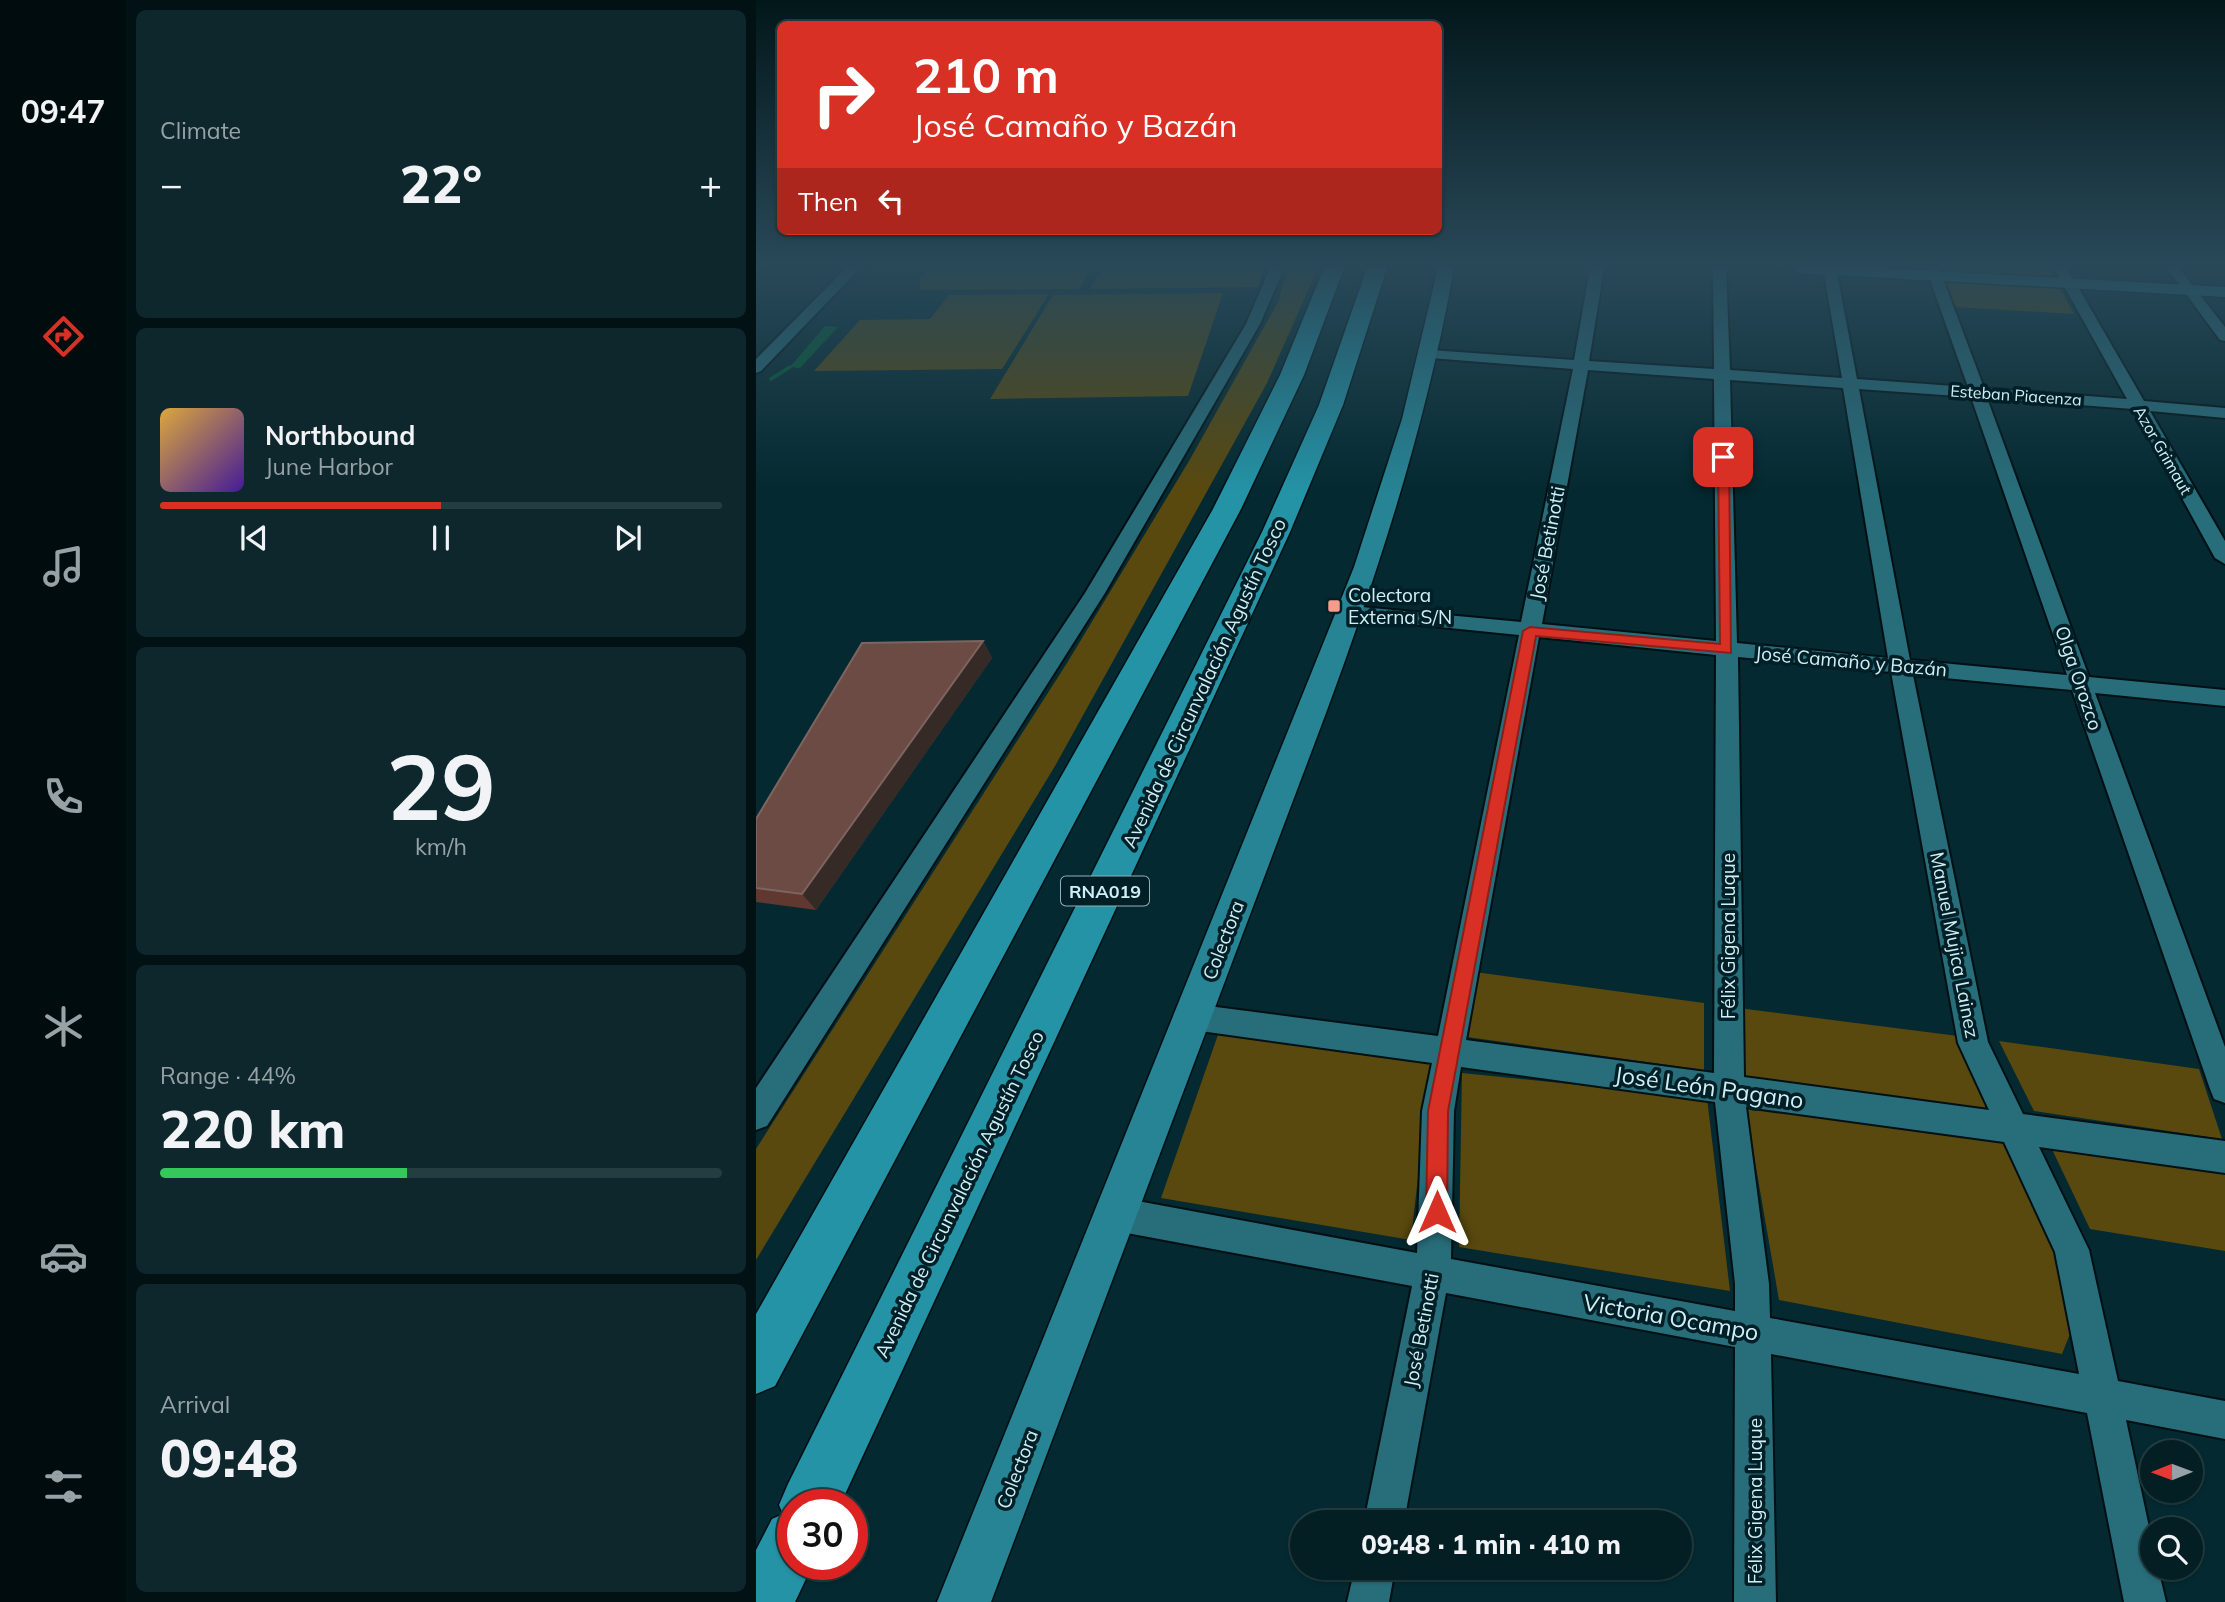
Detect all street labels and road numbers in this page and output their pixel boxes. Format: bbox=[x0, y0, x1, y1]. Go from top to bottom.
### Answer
street label: Esteban Piacenza bbox=[1950, 380, 2082, 410]
street label: Azor Grimaut bbox=[2130, 402, 2197, 498]
street label: José Betinotti bbox=[1524, 484, 1570, 602]
street label: Avenida de Circunvalación Agustín Tosco bbox=[1117, 514, 1291, 852]
street label: Olga Orozco bbox=[2050, 623, 2108, 733]
street label: José Camaño y Bazán bbox=[1754, 641, 1948, 681]
street label: Manuel Mujica Lainez bbox=[1925, 850, 1985, 1040]
street label: Félix Gigena Luque bbox=[1716, 853, 1740, 1019]
road number: RNA019 bbox=[1061, 876, 1149, 906]
street label: Colectora bbox=[1197, 897, 1249, 983]
street label: Avenida de Circunvalación Agustín Tosco bbox=[869, 1027, 1049, 1361]
street label: José León Pagano bbox=[1613, 1059, 1805, 1115]
street label: José Betinotti bbox=[1398, 1271, 1444, 1389]
street label: Victoria Ocampo bbox=[1581, 1287, 1761, 1347]
street label: Félix Gigena Luque bbox=[1743, 1418, 1767, 1584]
street label: Colectora bbox=[991, 1426, 1043, 1512]

